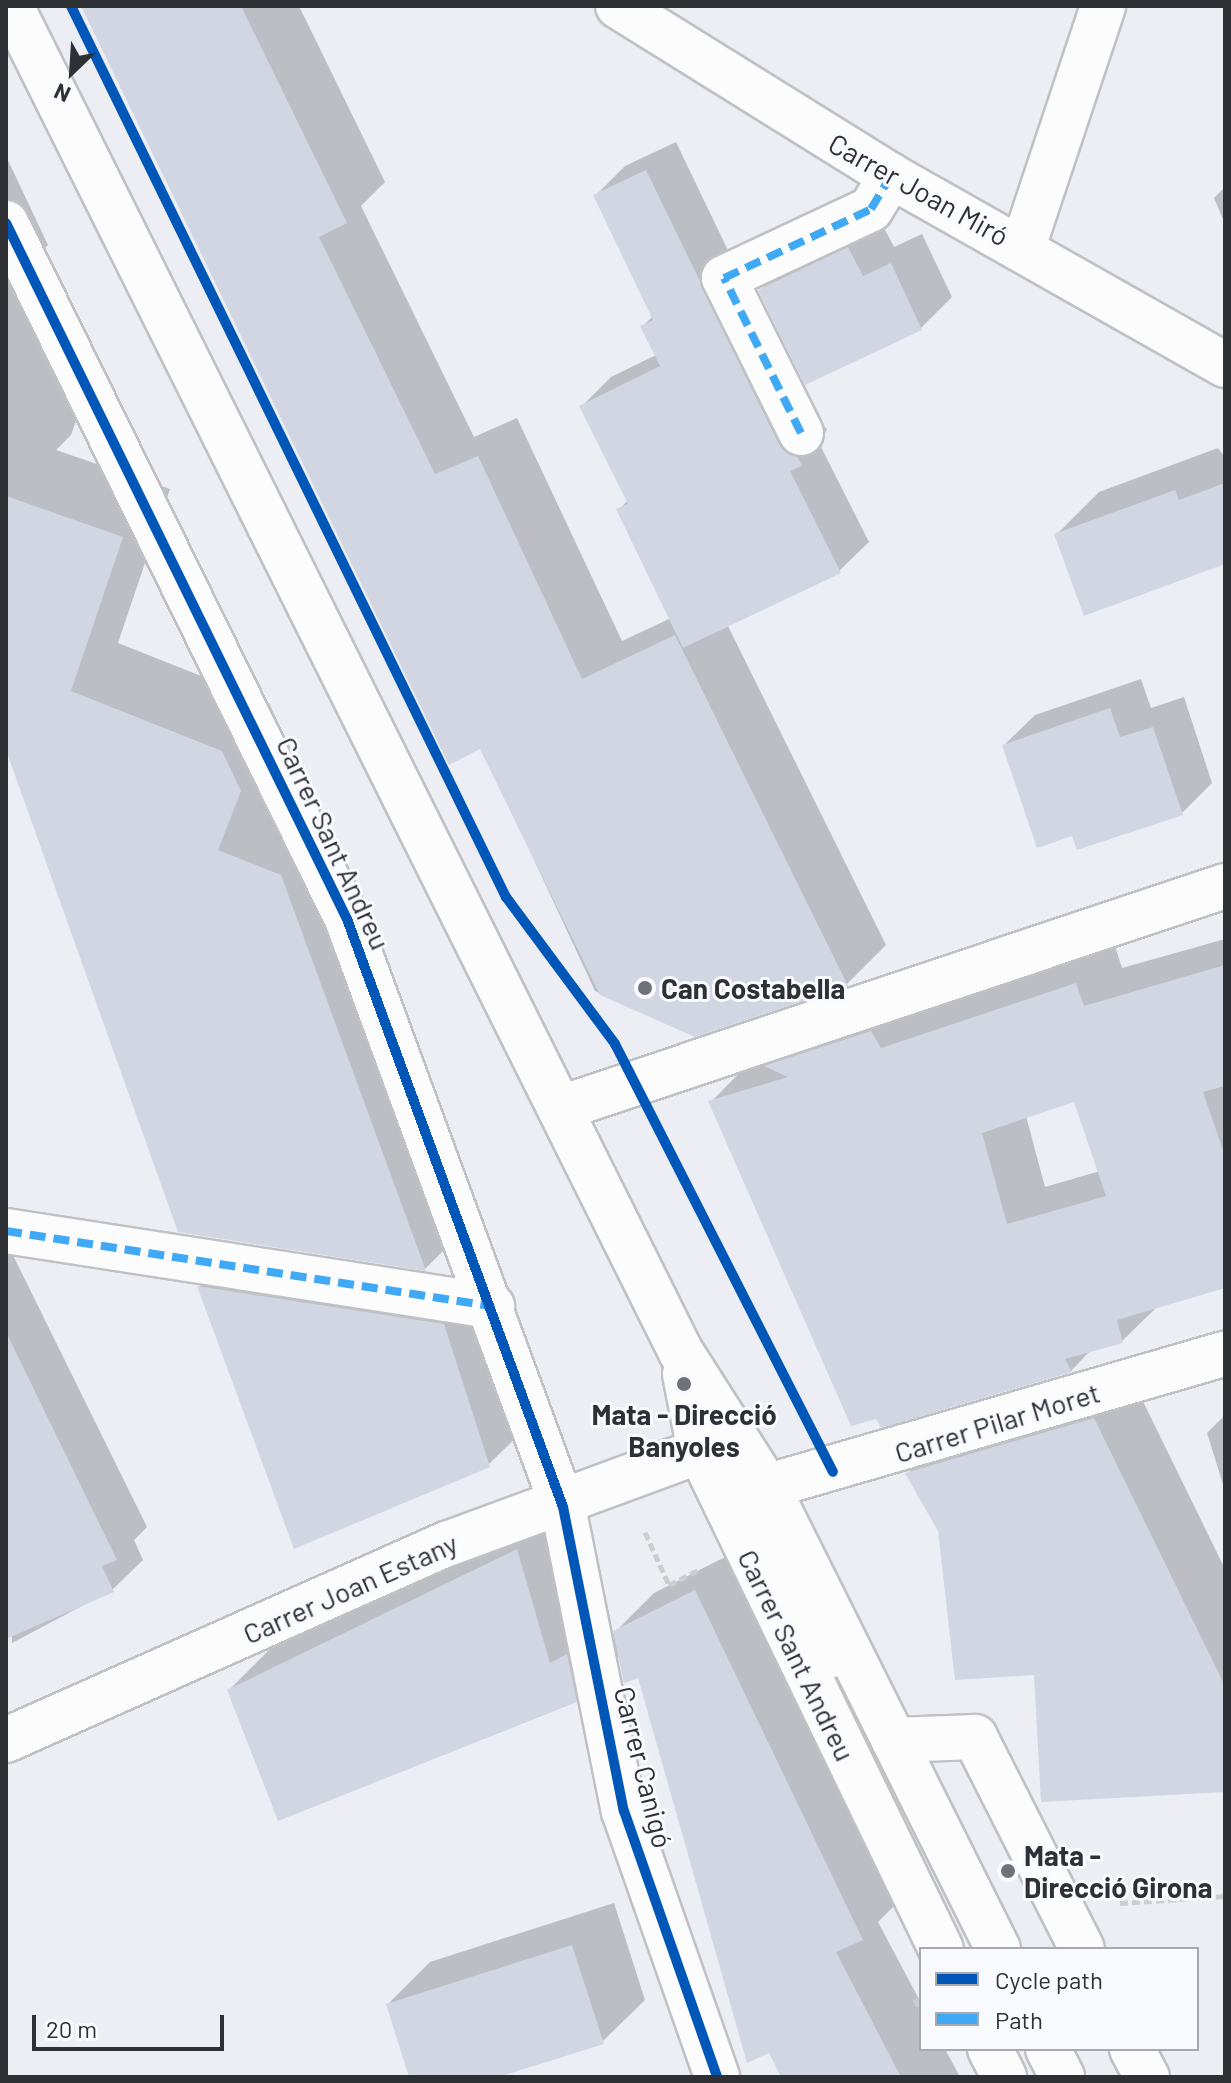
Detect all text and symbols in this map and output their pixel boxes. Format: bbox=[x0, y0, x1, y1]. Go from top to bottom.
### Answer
north arrow bbox=[32, 32, 112, 112]
text: N bbox=[50, 79, 74, 109]
street label: Carrer Joan Miró bbox=[823, 126, 1015, 252]
street label: Carrer Sant Andreu bbox=[270, 731, 398, 955]
place label: Can Costabella bbox=[661, 971, 845, 1005]
marker: Can Costabella bbox=[636, 979, 654, 997]
marker: Mata - Direcció Banyoles bbox=[675, 1375, 693, 1393]
street label: Carrer Pilar Moret bbox=[890, 1375, 1104, 1469]
place label: Mata - Direcció Banyoles bbox=[591, 1397, 777, 1463]
street label: Carrer Joan Estany bbox=[238, 1526, 462, 1650]
street label: Carrer Sant Andreu bbox=[731, 1544, 863, 1766]
street label: Carrer Canigó bbox=[608, 1683, 680, 1851]
place label: Mata - Direcció Girona bbox=[1024, 1838, 1212, 1904]
marker: Mata - Direcció Girona bbox=[999, 1862, 1017, 1880]
legend bbox=[919, 1947, 1199, 2051]
text: Cycle path bbox=[995, 1965, 1103, 1994]
scale bar bbox=[36, 1999, 228, 2049]
text: Path bbox=[995, 2005, 1043, 2034]
text: 20 m bbox=[46, 2014, 97, 2043]

